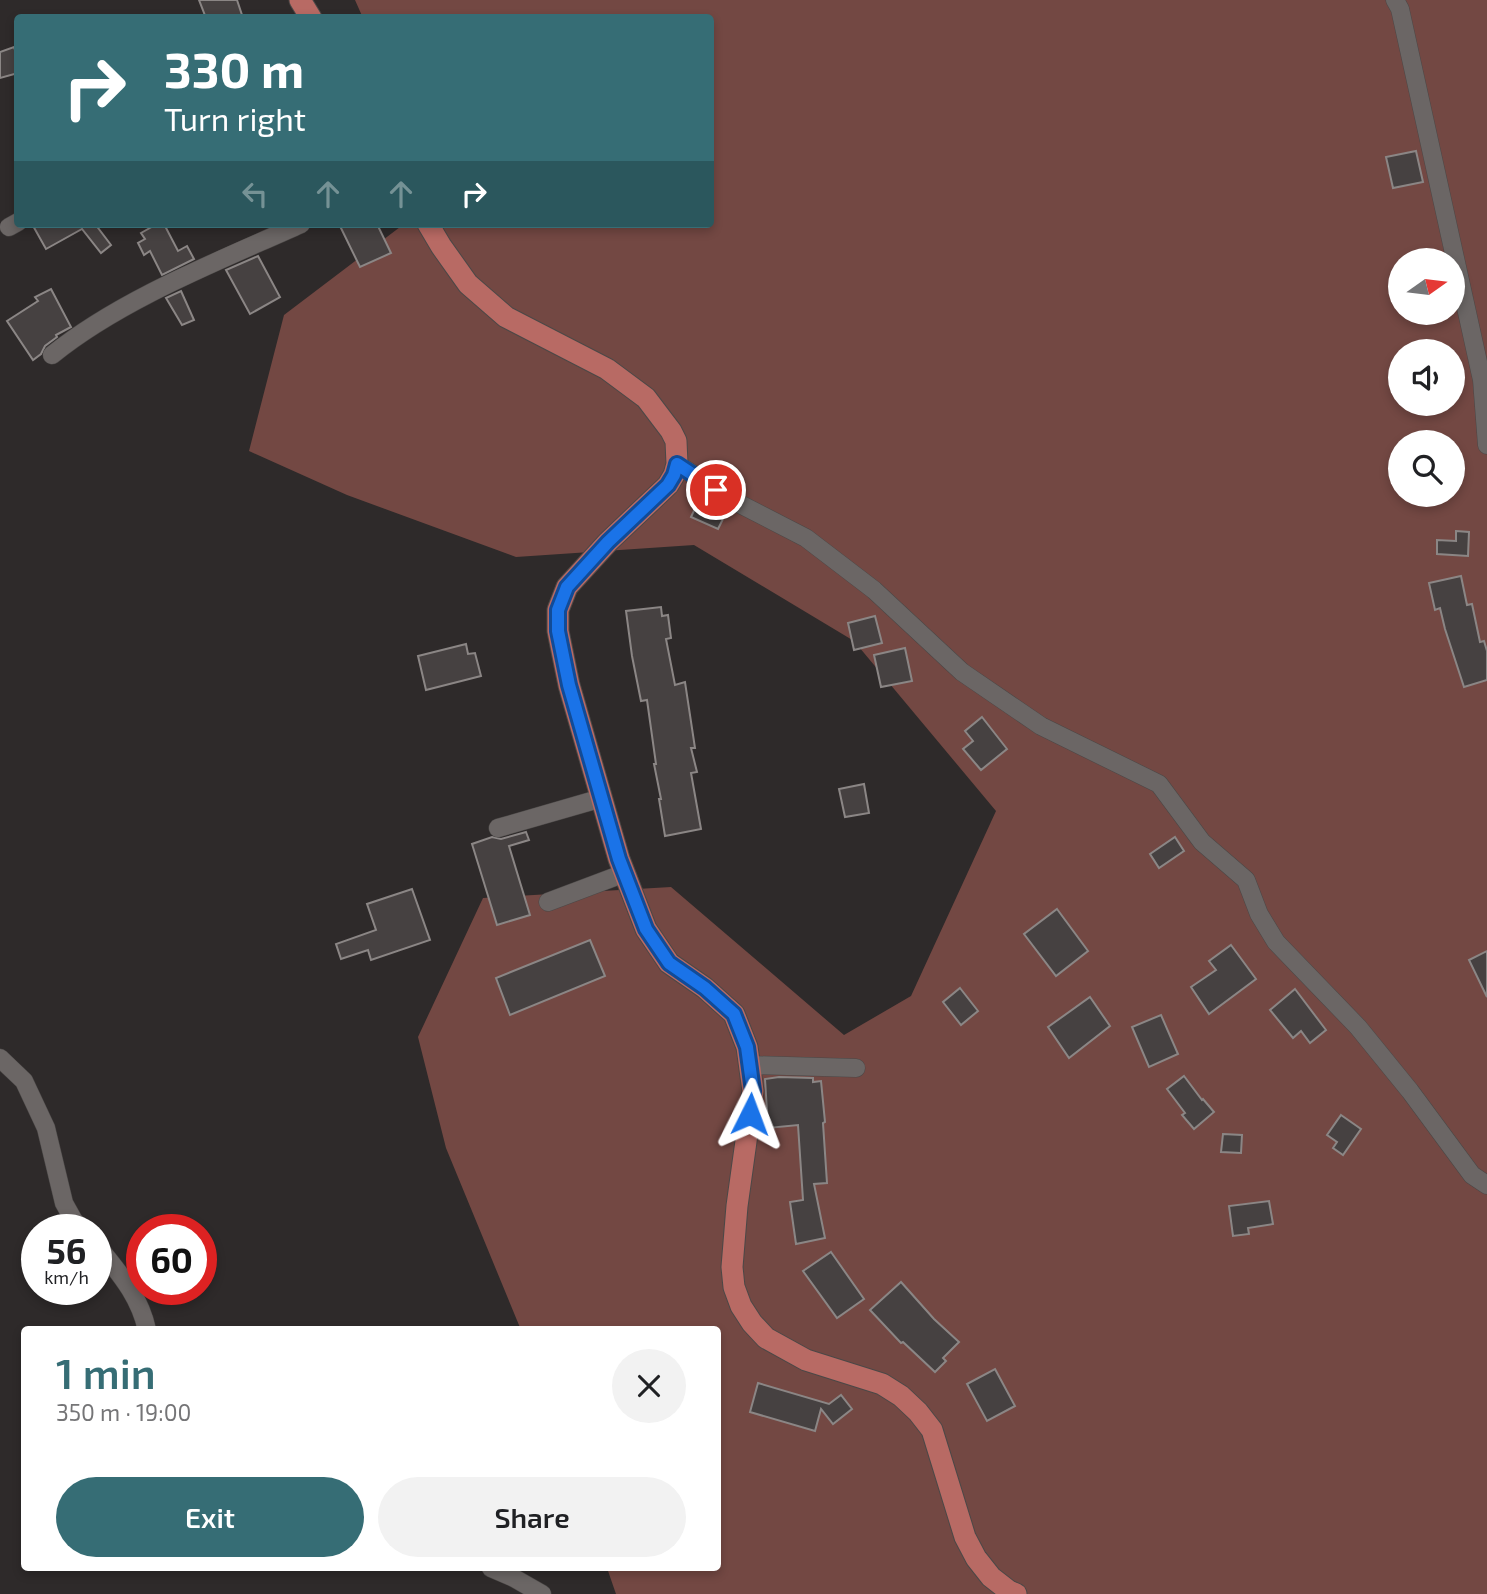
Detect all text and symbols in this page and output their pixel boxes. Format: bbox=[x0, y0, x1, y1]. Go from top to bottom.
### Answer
text: 330 m bbox=[164, 39, 304, 98]
icon: right bbox=[49, 42, 140, 133]
text: Turn right bbox=[164, 99, 306, 137]
icon: left bbox=[236, 175, 274, 213]
icon: ahead bbox=[309, 175, 347, 213]
icon: ahead bbox=[382, 175, 420, 213]
icon: right bbox=[455, 175, 493, 213]
north arrow bbox=[1388, 248, 1465, 326]
map controls bbox=[1388, 248, 1465, 507]
button: sound bbox=[1388, 339, 1465, 416]
button: search bbox=[1388, 430, 1465, 507]
pin bbox=[686, 460, 746, 520]
icon: arrive bbox=[697, 471, 735, 509]
position arrow bbox=[713, 1077, 787, 1151]
speed limit sign: 60 bbox=[126, 1214, 217, 1305]
text: 56 bbox=[47, 1229, 86, 1271]
text: km/h bbox=[44, 1266, 89, 1288]
text: 1 min bbox=[56, 1347, 156, 1397]
button: close bbox=[612, 1349, 686, 1423]
text: 350 m · 19:00 bbox=[56, 1398, 191, 1426]
button: Exit bbox=[56, 1477, 364, 1557]
button: Share bbox=[378, 1477, 686, 1557]

